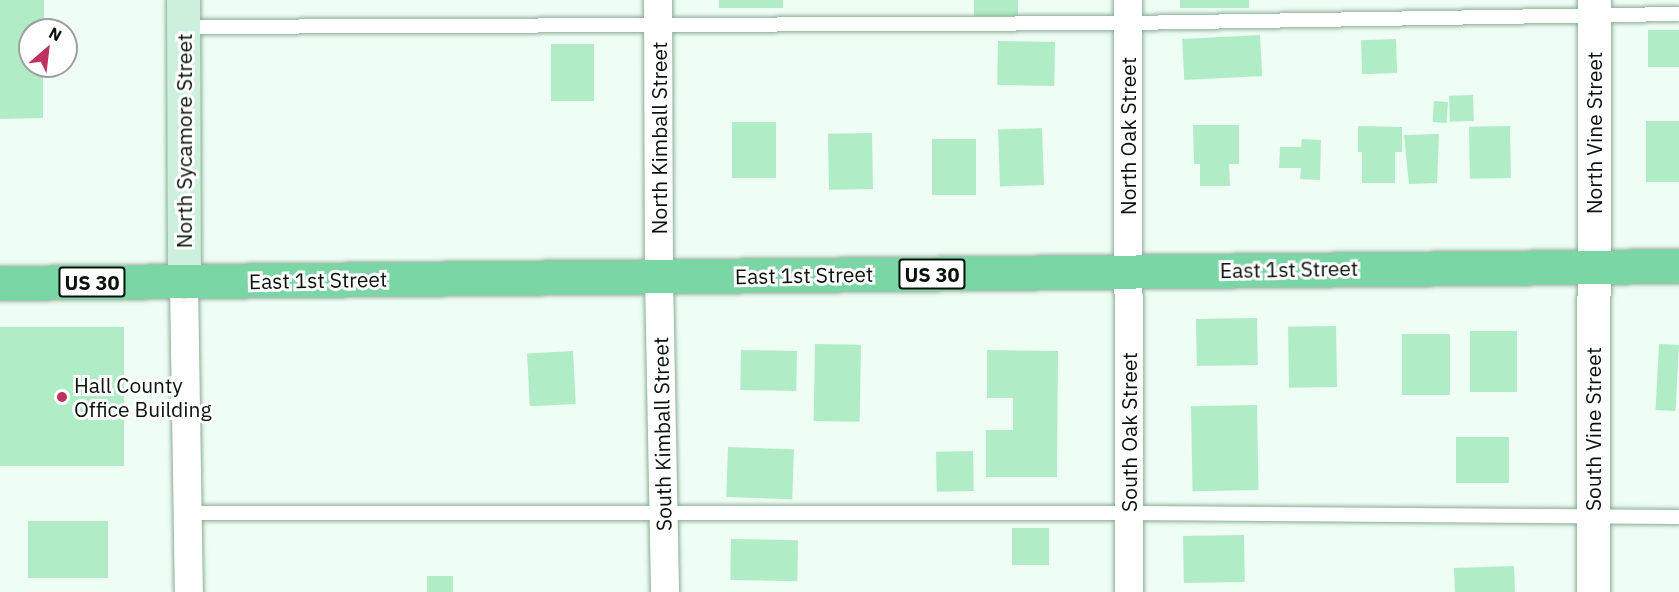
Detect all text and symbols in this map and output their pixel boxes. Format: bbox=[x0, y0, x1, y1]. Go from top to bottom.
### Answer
north arrow bbox=[18, 18, 78, 78]
text: N bbox=[46, 22, 65, 45]
street label: North Sycamore Street bbox=[171, 34, 197, 248]
street label: North Kimball Street bbox=[646, 42, 672, 234]
street label: North Vine Street bbox=[1581, 52, 1607, 214]
street label: North Oak Street bbox=[1115, 57, 1141, 215]
street label: East 1st Street bbox=[1220, 255, 1358, 283]
road number: US 30 bbox=[898, 257, 966, 291]
street label: East 1st Street bbox=[735, 261, 873, 289]
road number: US 30 bbox=[58, 265, 127, 299]
street label: East 1st Street bbox=[249, 266, 387, 294]
street label: South Kimball Street bbox=[648, 337, 676, 531]
street label: South Vine Street bbox=[1580, 347, 1606, 511]
street label: South Oak Street bbox=[1116, 352, 1142, 512]
place label: Hall County Office Building bbox=[74, 372, 212, 422]
marker: Hall County Office Building bbox=[55, 390, 69, 404]

